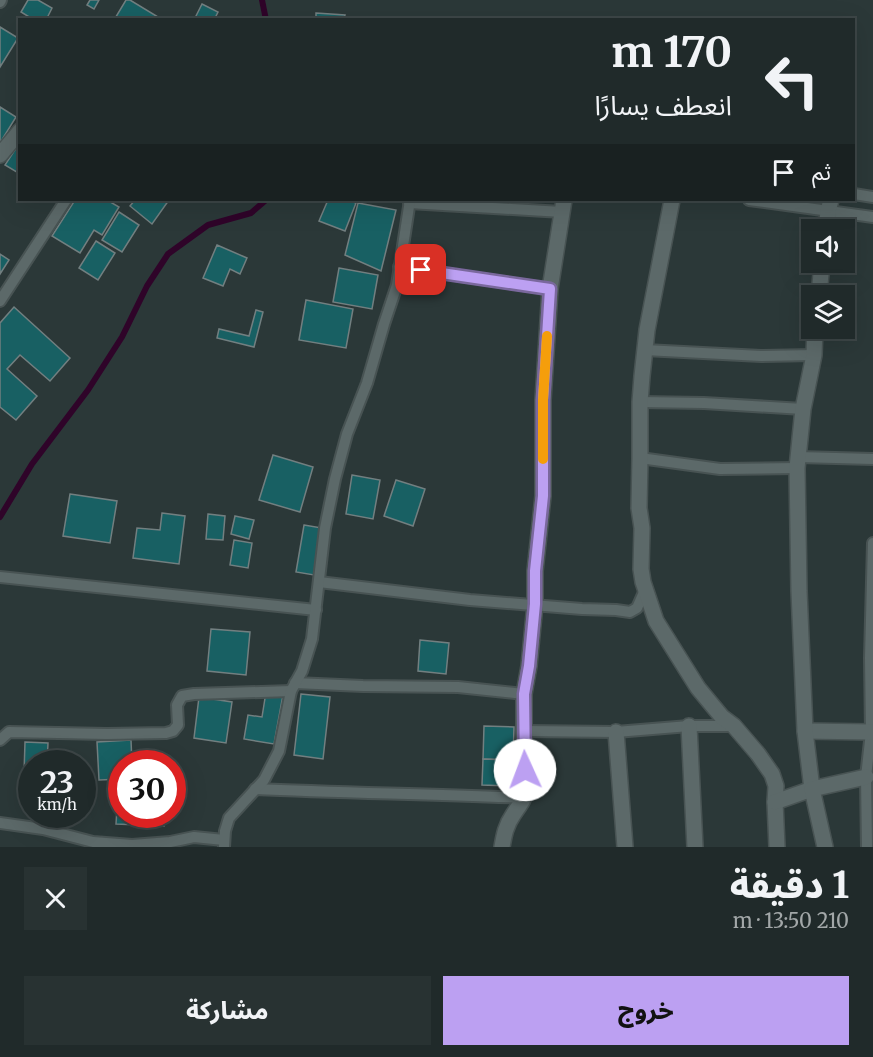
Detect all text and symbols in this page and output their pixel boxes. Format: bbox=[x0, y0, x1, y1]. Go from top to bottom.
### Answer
text: 170 m bbox=[611, 26, 732, 78]
icon: left bbox=[753, 42, 831, 120]
text: انعطف يسارًا bbox=[594, 88, 732, 122]
icon: arrive bbox=[767, 156, 800, 189]
text: ثم bbox=[812, 158, 831, 186]
map controls bbox=[801, 219, 855, 339]
button: sound bbox=[801, 219, 855, 273]
pin bbox=[395, 244, 446, 295]
icon: arrive bbox=[404, 253, 437, 286]
button: layers bbox=[801, 285, 855, 339]
position arrow bbox=[493, 738, 557, 802]
speed limit sign: 30 bbox=[108, 750, 186, 828]
text: 23 bbox=[40, 763, 74, 801]
text: km/h bbox=[37, 795, 77, 814]
text: 1 دقيقة bbox=[730, 863, 849, 908]
button: close bbox=[24, 867, 87, 930]
text: 210 m · 13:50 bbox=[733, 908, 849, 933]
button: مشاركة bbox=[24, 976, 431, 1045]
button: خروج bbox=[443, 976, 849, 1045]

